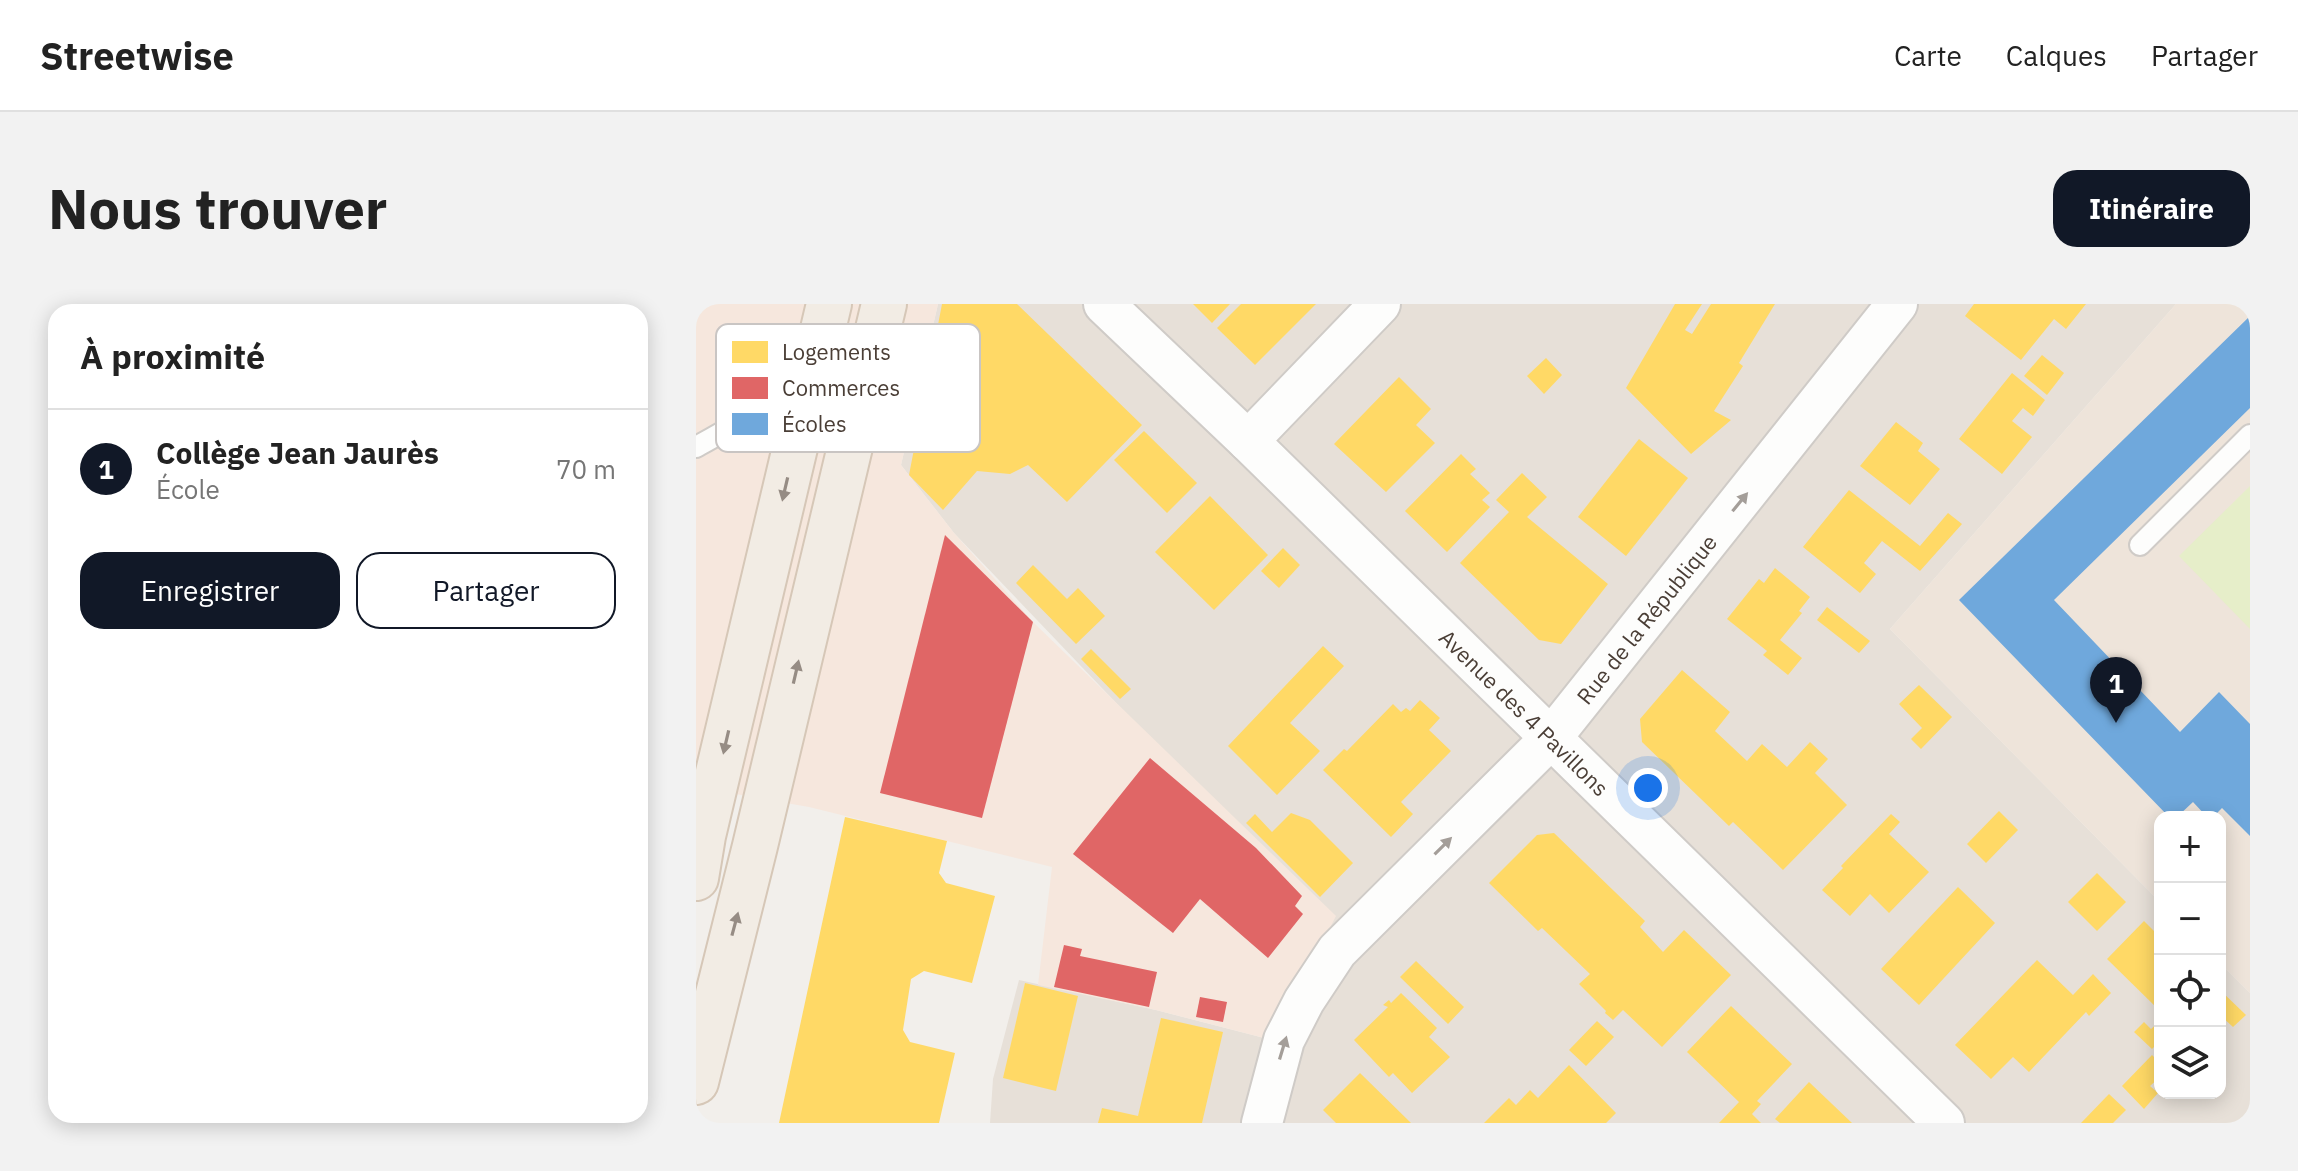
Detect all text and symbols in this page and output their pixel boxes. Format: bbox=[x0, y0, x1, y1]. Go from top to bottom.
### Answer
text: Streetwise bbox=[40, 31, 234, 80]
text: Carte bbox=[1894, 37, 1962, 74]
text: Calques bbox=[2006, 37, 2107, 74]
text: Partager bbox=[2151, 37, 2258, 74]
button: Itinéraire bbox=[2053, 170, 2250, 247]
text: Nous trouver bbox=[48, 172, 387, 244]
legend bbox=[716, 324, 980, 452]
text: À proximité bbox=[80, 334, 265, 378]
text: Logements bbox=[782, 337, 891, 366]
text: Commerces bbox=[782, 373, 900, 402]
text: Écoles bbox=[782, 409, 847, 438]
text: Collège Jean Jaurès bbox=[156, 433, 439, 472]
text: 1 bbox=[98, 452, 114, 486]
text: 70 m bbox=[556, 452, 616, 486]
text: École bbox=[156, 472, 220, 506]
one-way arrow bbox=[779, 477, 791, 502]
one-way arrow bbox=[1731, 492, 1748, 512]
street label: Rue de la République bbox=[1569, 528, 1723, 710]
button: Enregistrer bbox=[80, 552, 340, 629]
button: Partager bbox=[356, 552, 616, 629]
street label: Avenue des 4 Pavillons bbox=[1434, 622, 1616, 802]
pin: 1 bbox=[2090, 657, 2142, 723]
one-way arrow bbox=[791, 659, 803, 684]
one-way arrow bbox=[719, 730, 731, 755]
your location bbox=[1628, 768, 1668, 808]
map controls bbox=[2154, 811, 2226, 1099]
button: + bbox=[2154, 811, 2226, 883]
one-way arrow bbox=[1433, 837, 1452, 856]
button: − bbox=[2154, 883, 2226, 955]
one-way arrow bbox=[729, 912, 741, 937]
button: locate bbox=[2154, 955, 2226, 1027]
button: layers bbox=[2154, 1027, 2226, 1099]
one-way arrow bbox=[1277, 1036, 1290, 1060]

